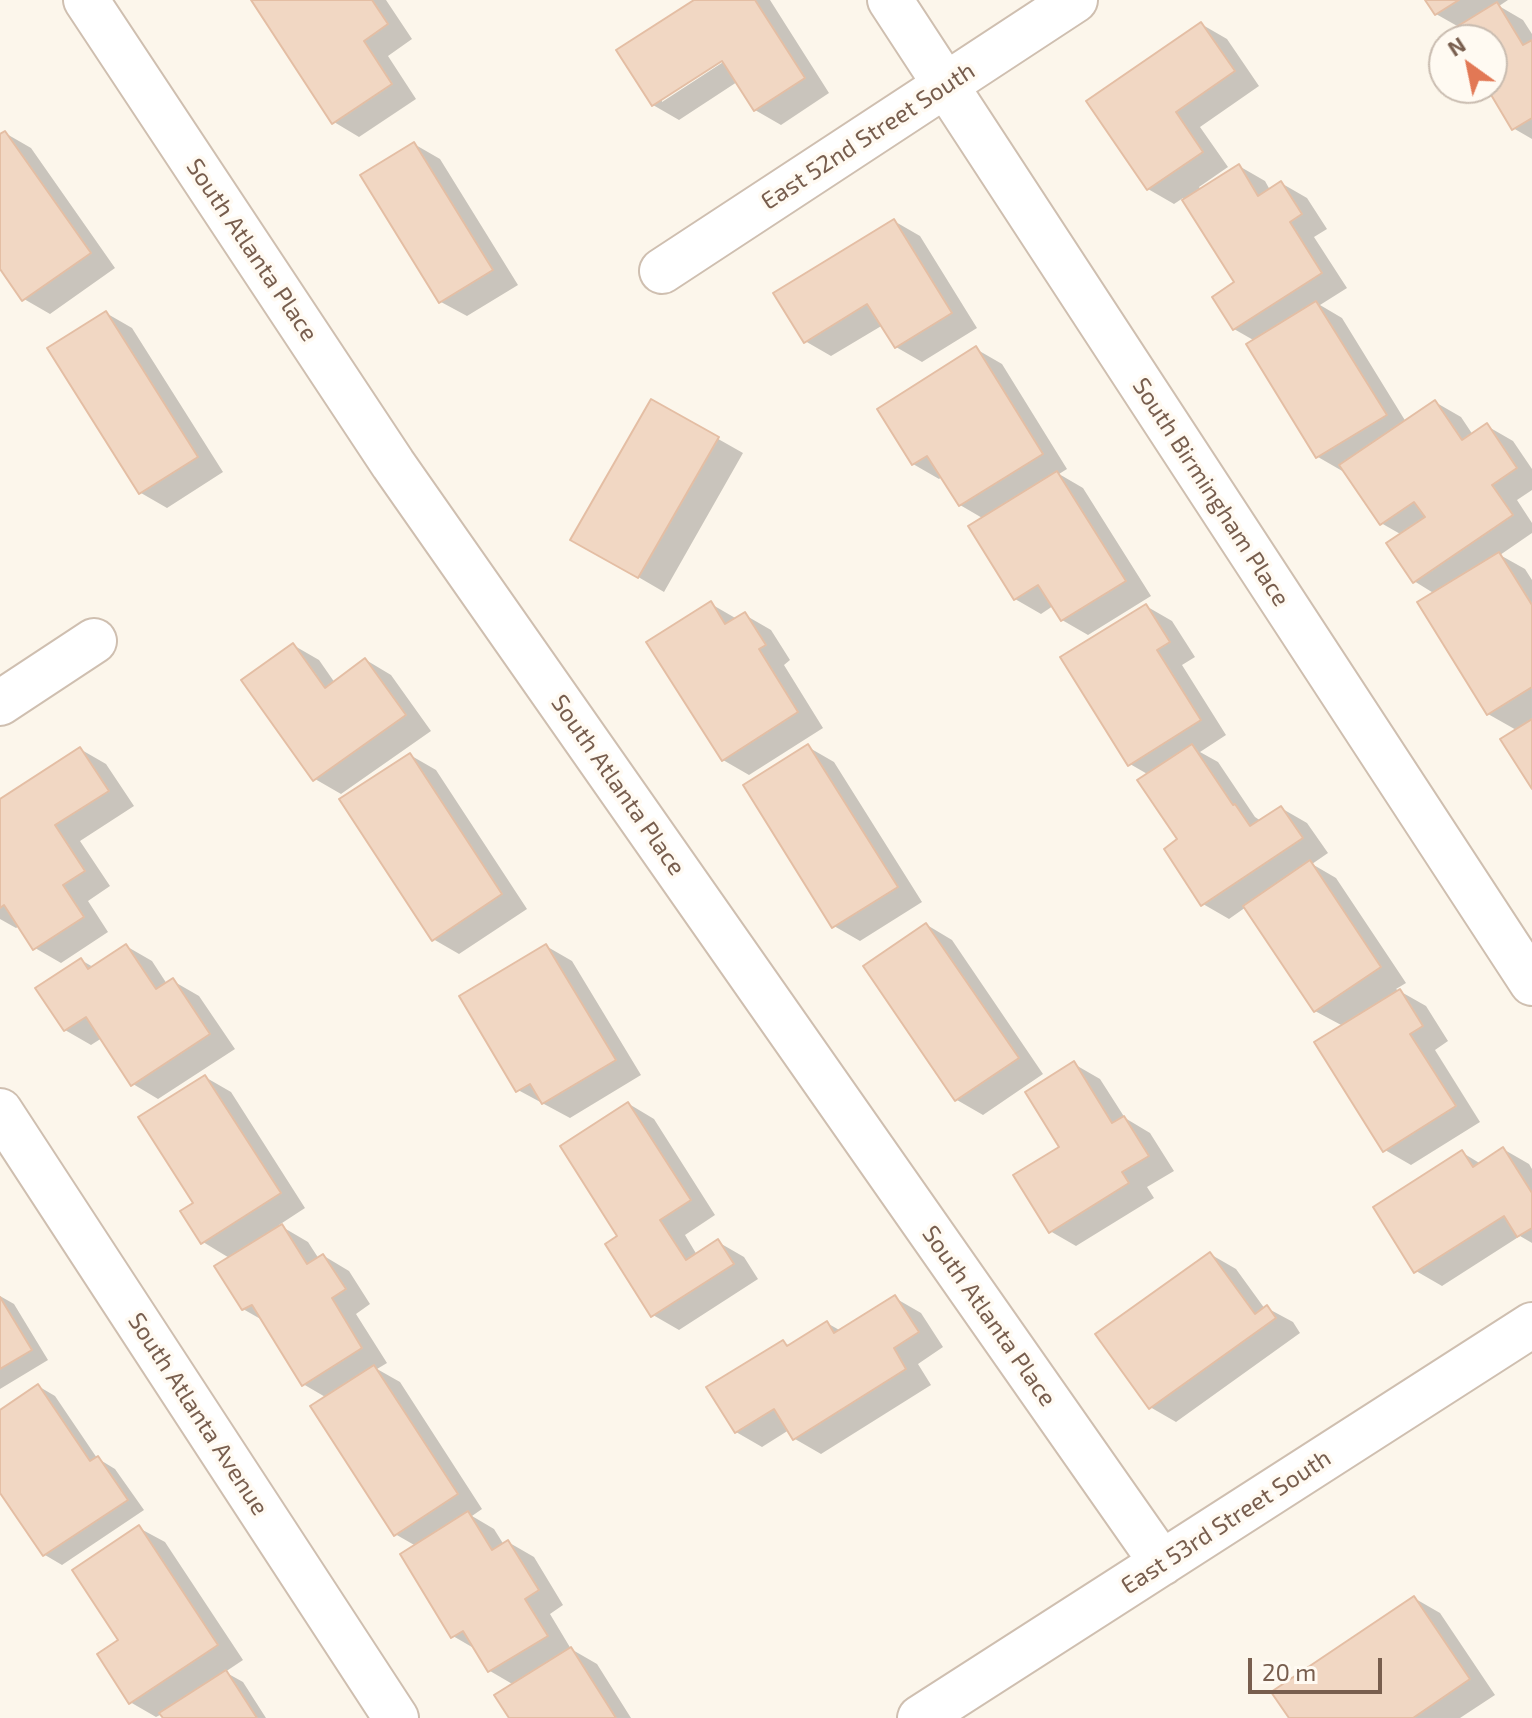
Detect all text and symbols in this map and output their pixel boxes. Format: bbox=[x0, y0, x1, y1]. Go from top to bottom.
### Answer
north arrow bbox=[1428, 24, 1508, 104]
text: N bbox=[1442, 30, 1470, 61]
street label: East 52nd Street South bbox=[756, 56, 980, 216]
street label: South Atlanta Place bbox=[180, 153, 324, 347]
street label: South Birmingham Place bbox=[1126, 372, 1296, 612]
street label: South Atlanta Place bbox=[545, 689, 691, 881]
street label: South Atlanta Place bbox=[916, 1220, 1062, 1412]
street label: South Atlanta Avenue bbox=[122, 1307, 274, 1521]
street label: East 53rd Street South bbox=[1116, 1444, 1336, 1600]
scale bar bbox=[1252, 1642, 1386, 1692]
text: 20 m bbox=[1262, 1657, 1316, 1686]

